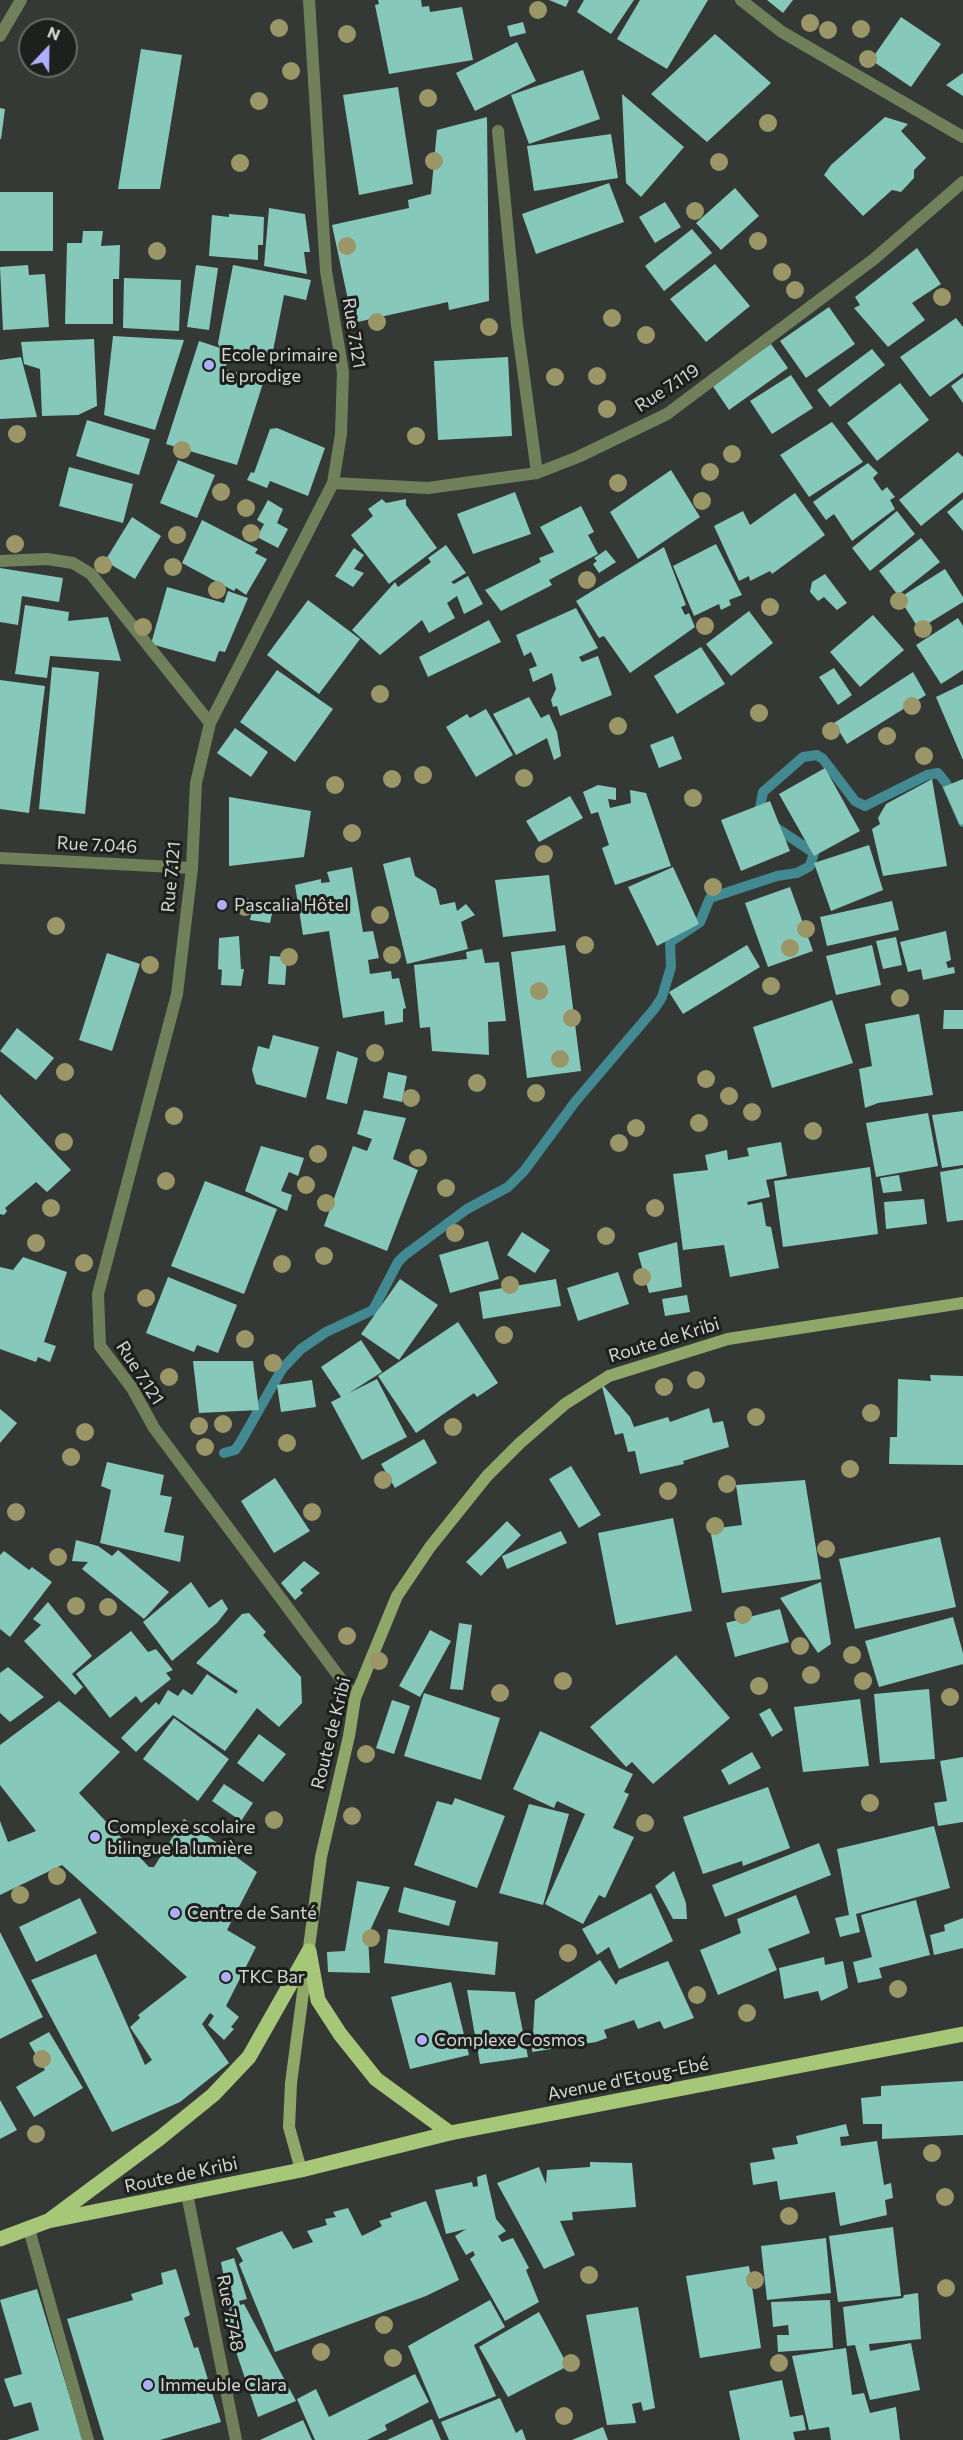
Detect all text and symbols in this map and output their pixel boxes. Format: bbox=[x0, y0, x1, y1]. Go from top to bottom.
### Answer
north arrow bbox=[18, 18, 78, 78]
text: N bbox=[45, 22, 63, 44]
street label: Rue 7.121 bbox=[338, 296, 370, 370]
place label: Ecole primaire le prodige bbox=[221, 344, 337, 386]
marker: Ecole primaire le prodige bbox=[202, 358, 216, 372]
street label: Rue 7.119 bbox=[631, 359, 703, 417]
street label: Rue 7.046 bbox=[56, 832, 138, 858]
street label: Rue 7.121 bbox=[157, 840, 185, 914]
place label: Pascalia Hôtel bbox=[234, 894, 349, 916]
marker: Pascalia Hôtel bbox=[215, 898, 229, 912]
street label: Route de Kribi bbox=[606, 1313, 722, 1367]
street label: Rue 7.121 bbox=[111, 1337, 169, 1409]
street label: Route de Kribi bbox=[307, 1675, 355, 1791]
place label: Complexe scolaire bilingue la lumière bbox=[107, 1816, 255, 1858]
marker: Complexe scolaire bilingue la lumière bbox=[88, 1830, 102, 1844]
place label: Centre de Santé bbox=[187, 1902, 317, 1924]
marker: Centre de Santé bbox=[168, 1906, 182, 1920]
place label: TKC Bar bbox=[238, 1966, 305, 1988]
marker: TKC Bar bbox=[219, 1970, 233, 1984]
place label: Complexe Cosmos bbox=[434, 2029, 585, 2051]
marker: Complexe Cosmos bbox=[415, 2033, 429, 2047]
street label: Avenue d'Etoug-Ebé bbox=[546, 2053, 710, 2105]
street label: Route de Kribi bbox=[123, 2152, 239, 2198]
street label: Rue 7.748 bbox=[212, 2273, 248, 2353]
place label: Immeuble Clara bbox=[160, 2374, 287, 2396]
marker: Immeuble Clara bbox=[141, 2378, 155, 2392]

